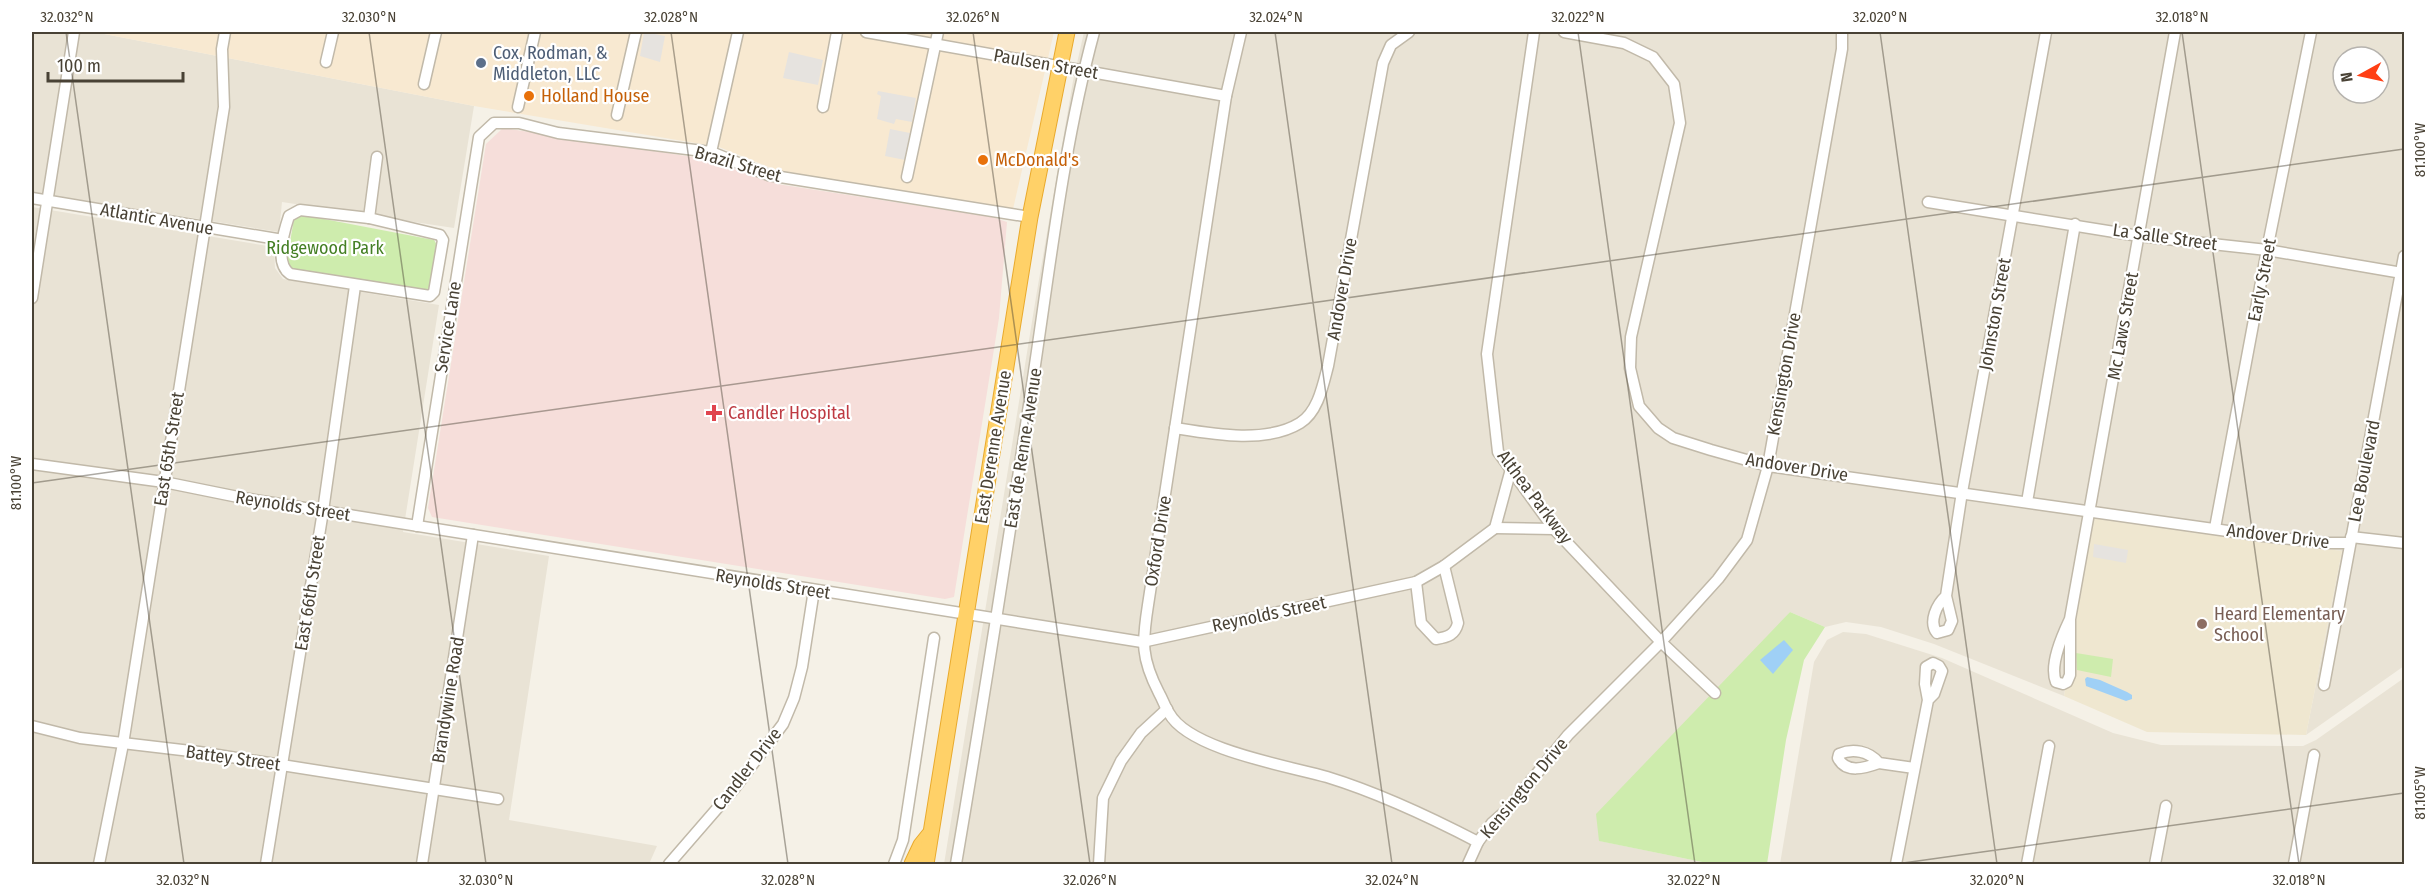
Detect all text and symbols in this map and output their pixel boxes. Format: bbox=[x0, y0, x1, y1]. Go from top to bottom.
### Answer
text: 32.032°N bbox=[40, 8, 94, 26]
text: 32.030°N bbox=[342, 8, 396, 26]
text: 32.028°N bbox=[644, 8, 698, 26]
text: 32.026°N bbox=[946, 8, 1000, 26]
text: 32.024°N bbox=[1249, 8, 1303, 26]
text: 32.022°N bbox=[1551, 8, 1605, 26]
text: 32.020°N bbox=[1853, 8, 1907, 26]
text: 32.018°N bbox=[2155, 8, 2209, 26]
place label: Cox, Rodman, & Middleton, LLC bbox=[493, 42, 608, 85]
street label: Paulsen Street bbox=[992, 44, 1100, 84]
scale bar bbox=[48, 45, 183, 83]
north arrow bbox=[2331, 45, 2391, 105]
text: 100 m bbox=[57, 55, 101, 77]
marker: Cox, Rodman, & Middleton, LLC bbox=[474, 56, 488, 70]
text: N bbox=[2337, 71, 2357, 83]
place label: Holland House bbox=[541, 85, 649, 107]
marker: Holland House bbox=[522, 89, 536, 103]
text: 81.100°W bbox=[2411, 123, 2429, 177]
street label: Brazil Street bbox=[692, 141, 784, 187]
place label: McDonald's bbox=[995, 149, 1079, 171]
marker: McDonald's bbox=[976, 153, 990, 167]
street label: Atlantic Avenue bbox=[99, 198, 215, 240]
street label: La Salle Street bbox=[2111, 219, 2219, 255]
street label: Andover Drive bbox=[1322, 236, 1362, 342]
street label: Early Street bbox=[2243, 236, 2281, 324]
park label: Ridgewood Park bbox=[266, 237, 384, 259]
street label: Johnston Street bbox=[1974, 256, 2016, 372]
street label: Mc Laws Street bbox=[2103, 270, 2143, 382]
street label: Service Lane bbox=[430, 280, 466, 374]
street label: Kensington Drive bbox=[1762, 311, 1806, 437]
street label: East de Renne Avenue bbox=[999, 366, 1047, 530]
street label: East Derenne Avenue bbox=[970, 369, 1016, 525]
street label: East 65th Street bbox=[149, 390, 189, 508]
place label: Candler Hospital bbox=[728, 402, 851, 424]
marker: Candler Hospital bbox=[705, 404, 723, 422]
street label: Lee Boulevard bbox=[2343, 418, 2385, 524]
street label: Althea Parkway bbox=[1493, 446, 1577, 548]
street label: Andover Drive bbox=[1744, 448, 1850, 486]
text: 81.100°W bbox=[7, 456, 25, 510]
street label: Reynolds Street bbox=[234, 486, 352, 526]
street label: Oxford Drive bbox=[1140, 494, 1176, 588]
street label: Andover Drive bbox=[2225, 519, 2331, 553]
street label: East 66th Street bbox=[290, 534, 330, 652]
street label: Reynolds Street bbox=[714, 564, 832, 604]
street label: Reynolds Street bbox=[1210, 591, 1328, 637]
place label: Heard Elementary School bbox=[2214, 603, 2345, 646]
marker: Heard Elementary School bbox=[2195, 617, 2209, 631]
street label: Brandywine Road bbox=[427, 635, 469, 765]
street label: Candler Drive bbox=[708, 723, 786, 815]
street label: Kensington Drive bbox=[1475, 733, 1573, 843]
street label: Battey Street bbox=[184, 740, 282, 776]
text: 81.105°W bbox=[2411, 766, 2429, 820]
text: 32.032°N bbox=[156, 871, 210, 889]
text: 32.030°N bbox=[459, 871, 513, 889]
text: 32.028°N bbox=[761, 871, 815, 889]
text: 32.026°N bbox=[1063, 871, 1117, 889]
text: 32.024°N bbox=[1365, 871, 1419, 889]
text: 32.022°N bbox=[1667, 871, 1721, 889]
text: 32.020°N bbox=[1970, 871, 2024, 889]
text: 32.018°N bbox=[2272, 871, 2326, 889]

